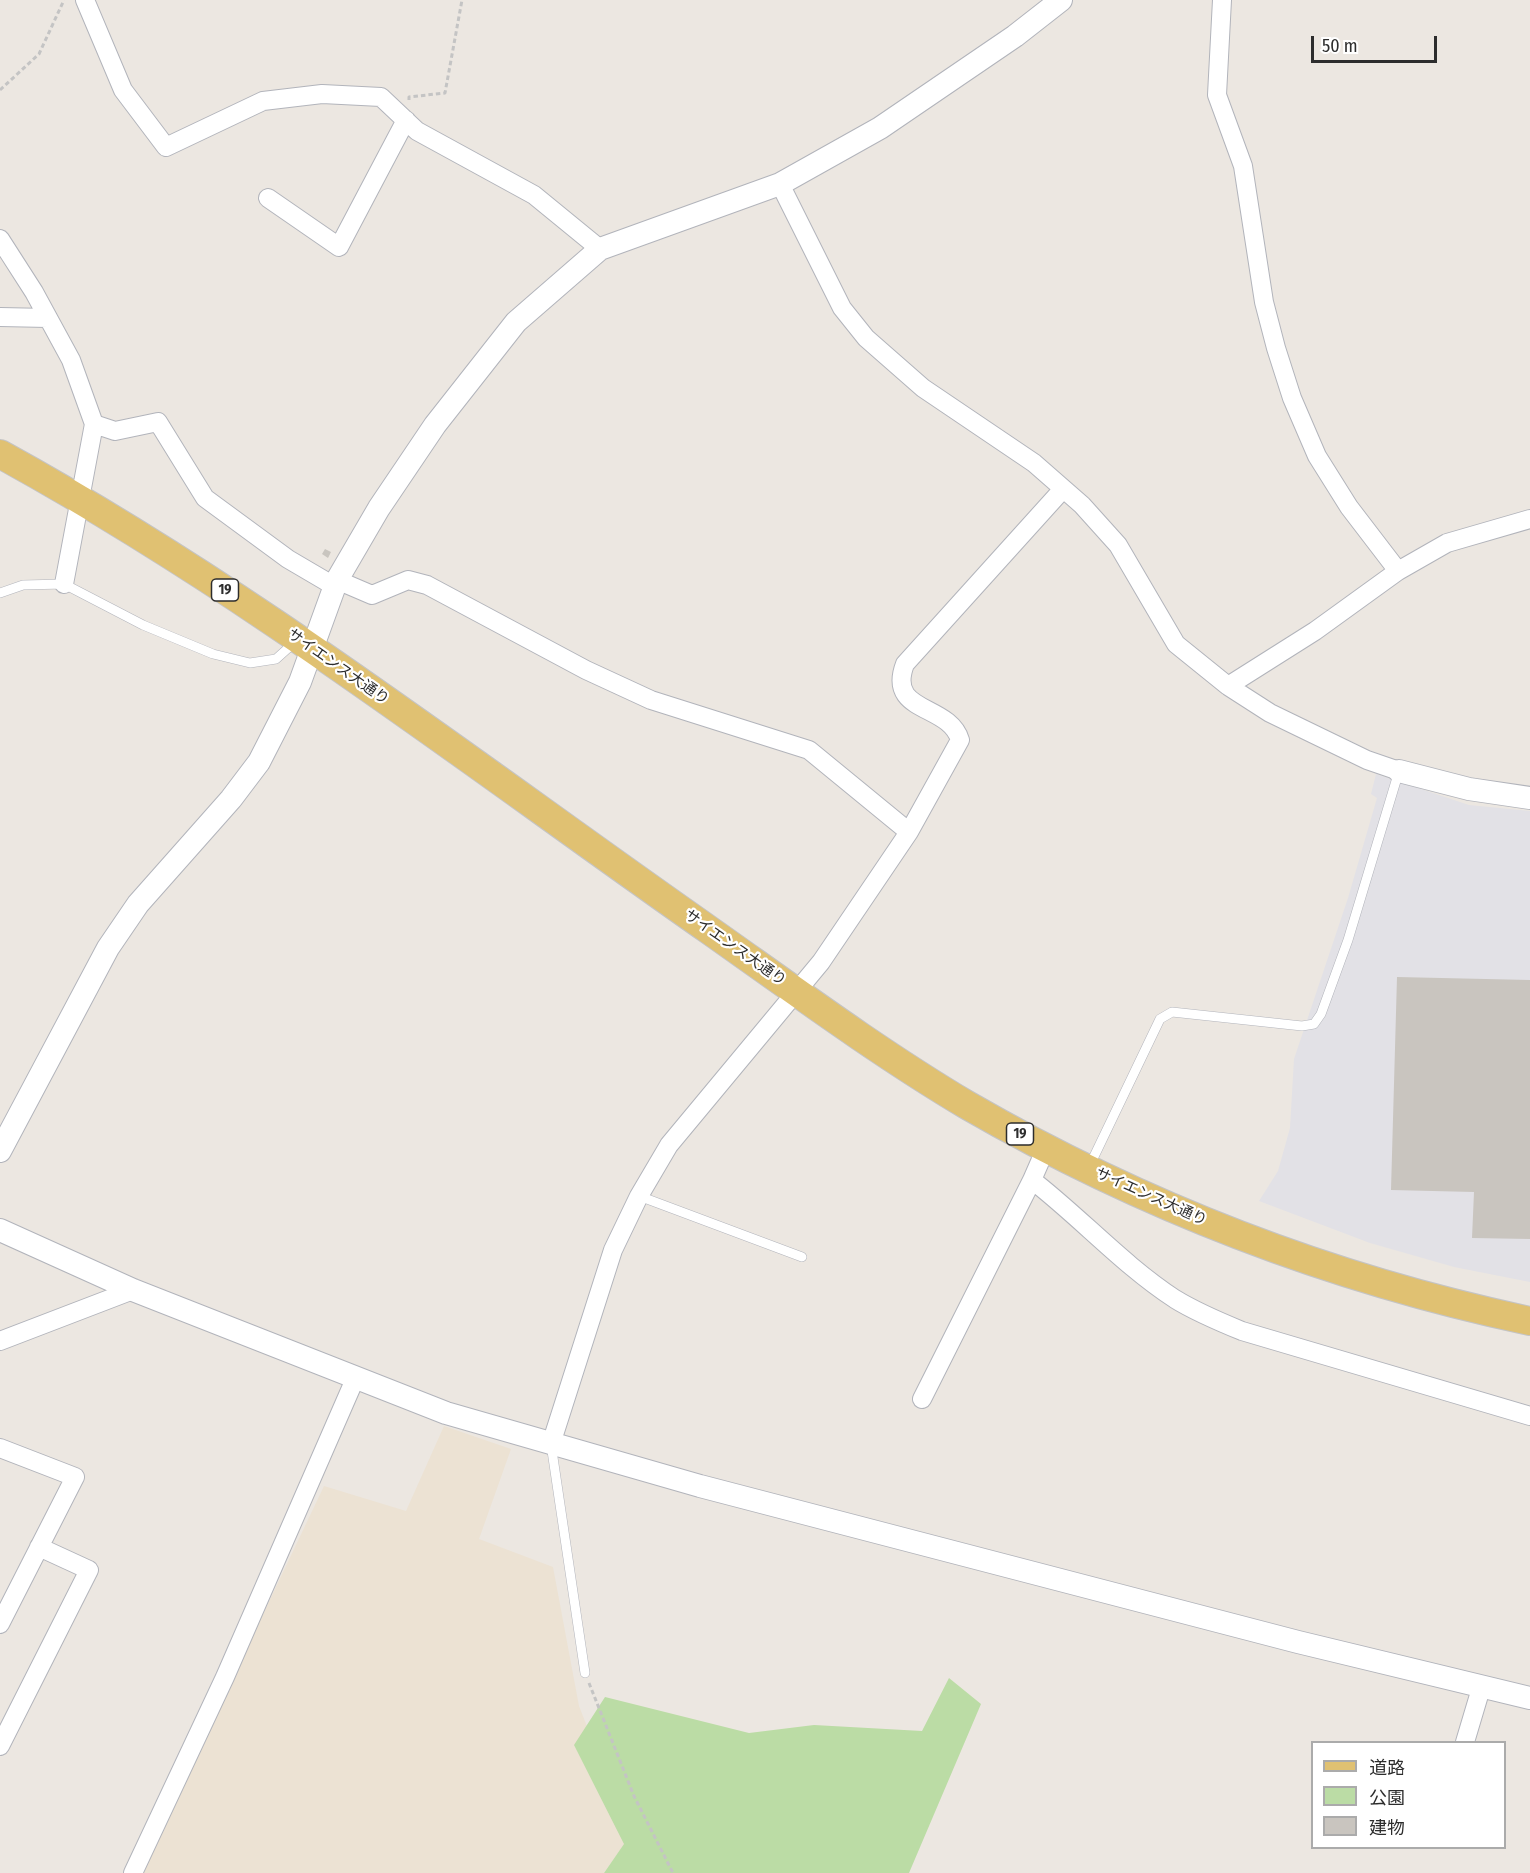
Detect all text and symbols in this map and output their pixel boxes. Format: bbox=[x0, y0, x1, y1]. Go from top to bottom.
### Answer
scale bar bbox=[1314, 24, 1440, 62]
text: 50 m bbox=[1322, 35, 1358, 57]
road number: 19 bbox=[212, 579, 238, 601]
street label: サイエンス大通り bbox=[284, 625, 392, 709]
street label: サイエンス大通り bbox=[681, 906, 789, 990]
road number: 19 bbox=[1006, 1123, 1034, 1145]
street label: サイエンス大通り bbox=[1093, 1164, 1209, 1230]
legend bbox=[1311, 1741, 1506, 1849]
text: 道路 bbox=[1369, 1757, 1405, 1779]
text: 公園 bbox=[1369, 1787, 1405, 1809]
text: 建物 bbox=[1369, 1817, 1405, 1839]

